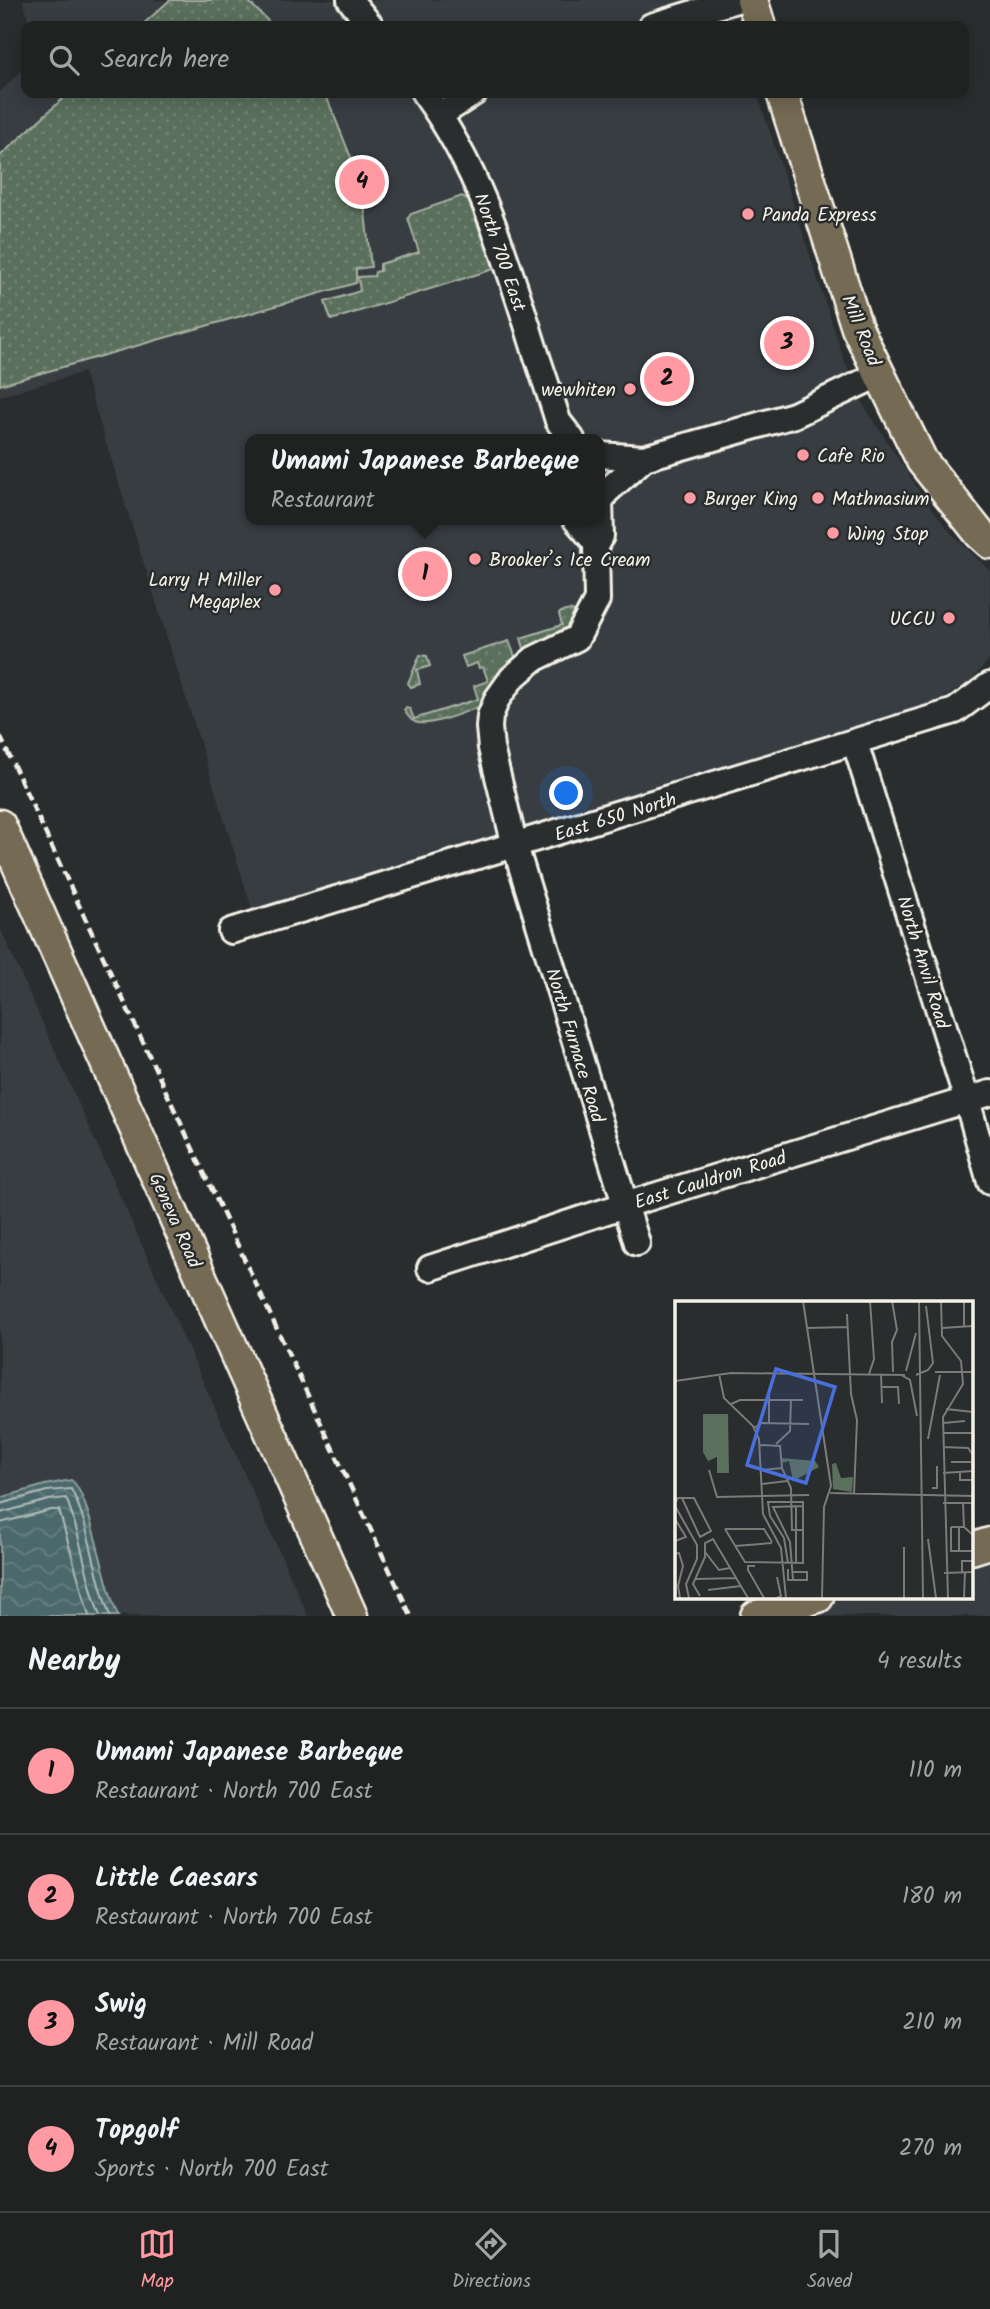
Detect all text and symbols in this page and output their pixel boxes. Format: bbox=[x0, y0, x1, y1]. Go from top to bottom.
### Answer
search box bbox=[21, 21, 969, 98]
text: Search here bbox=[101, 39, 229, 81]
icon: search bbox=[45, 41, 83, 79]
pin: 4 bbox=[339, 156, 385, 208]
street label: North 700 East bbox=[465, 189, 534, 317]
place label: Panda Express bbox=[762, 201, 877, 231]
marker: Panda Express bbox=[740, 206, 756, 222]
street label: Mill Road bbox=[832, 291, 888, 371]
pin: 3 bbox=[764, 317, 810, 369]
pin: 2 bbox=[644, 353, 690, 405]
place label: wewhiten bbox=[541, 376, 616, 406]
marker: wewhiten bbox=[622, 381, 638, 397]
popup bbox=[245, 434, 605, 525]
text: Umami Japanese Barbeque bbox=[271, 441, 579, 483]
place label: Cafe Rio bbox=[817, 442, 885, 472]
marker: Cafe Rio bbox=[795, 447, 811, 463]
text: Restaurant bbox=[271, 483, 375, 519]
place label: Burger King bbox=[704, 485, 798, 515]
place label: Mathnasium bbox=[832, 485, 929, 515]
marker: Burger King bbox=[682, 490, 698, 506]
marker: Mathnasium bbox=[810, 490, 826, 506]
place label: Wing Stop bbox=[847, 520, 928, 550]
marker: Wing Stop bbox=[825, 525, 841, 541]
place label: Brooker’s Ice Cream bbox=[489, 546, 650, 576]
pin: 1 bbox=[402, 548, 448, 600]
marker: Brooker’s Ice Cream bbox=[467, 551, 483, 567]
place label: Larry H Miller Megaplex bbox=[149, 566, 263, 618]
marker: Larry H Miller Megaplex bbox=[267, 582, 283, 598]
place label: UCCU bbox=[890, 605, 935, 635]
marker: UCCU bbox=[941, 610, 957, 626]
your location bbox=[549, 776, 583, 810]
street label: East 650 North bbox=[551, 785, 680, 851]
street label: North Anvil Road bbox=[888, 892, 957, 1033]
street label: North Furnace Road bbox=[536, 965, 612, 1127]
street label: East Cauldron Road bbox=[631, 1143, 791, 1218]
street label: Geneva Road bbox=[140, 1168, 209, 1274]
inset map bbox=[675, 1301, 972, 1598]
text: Nearby bbox=[28, 1638, 120, 1686]
text: 4 results bbox=[877, 1644, 962, 1680]
text: Umami Japanese Barbeque bbox=[95, 1732, 403, 1774]
text: 1 bbox=[48, 1753, 54, 1789]
text: 110 m bbox=[909, 1753, 962, 1789]
text: Restaurant · North 700 East bbox=[95, 1774, 373, 1810]
text: Little Caesars bbox=[95, 1858, 258, 1900]
text: 2 bbox=[44, 1879, 58, 1915]
text: 180 m bbox=[902, 1879, 962, 1915]
text: Restaurant · North 700 East bbox=[95, 1900, 373, 1936]
text: Swig bbox=[95, 1984, 147, 2026]
text: 3 bbox=[45, 2005, 57, 2041]
text: 210 m bbox=[902, 2005, 962, 2041]
text: Restaurant · Mill Road bbox=[95, 2026, 313, 2062]
text: Topgolf bbox=[95, 2110, 178, 2152]
text: 4 bbox=[45, 2131, 57, 2167]
text: 270 m bbox=[899, 2131, 962, 2167]
text: Sports · North 700 East bbox=[95, 2152, 329, 2188]
tab: Map bbox=[138, 2225, 176, 2297]
tab: Directions bbox=[452, 2225, 531, 2297]
tab: Saved bbox=[807, 2225, 852, 2297]

